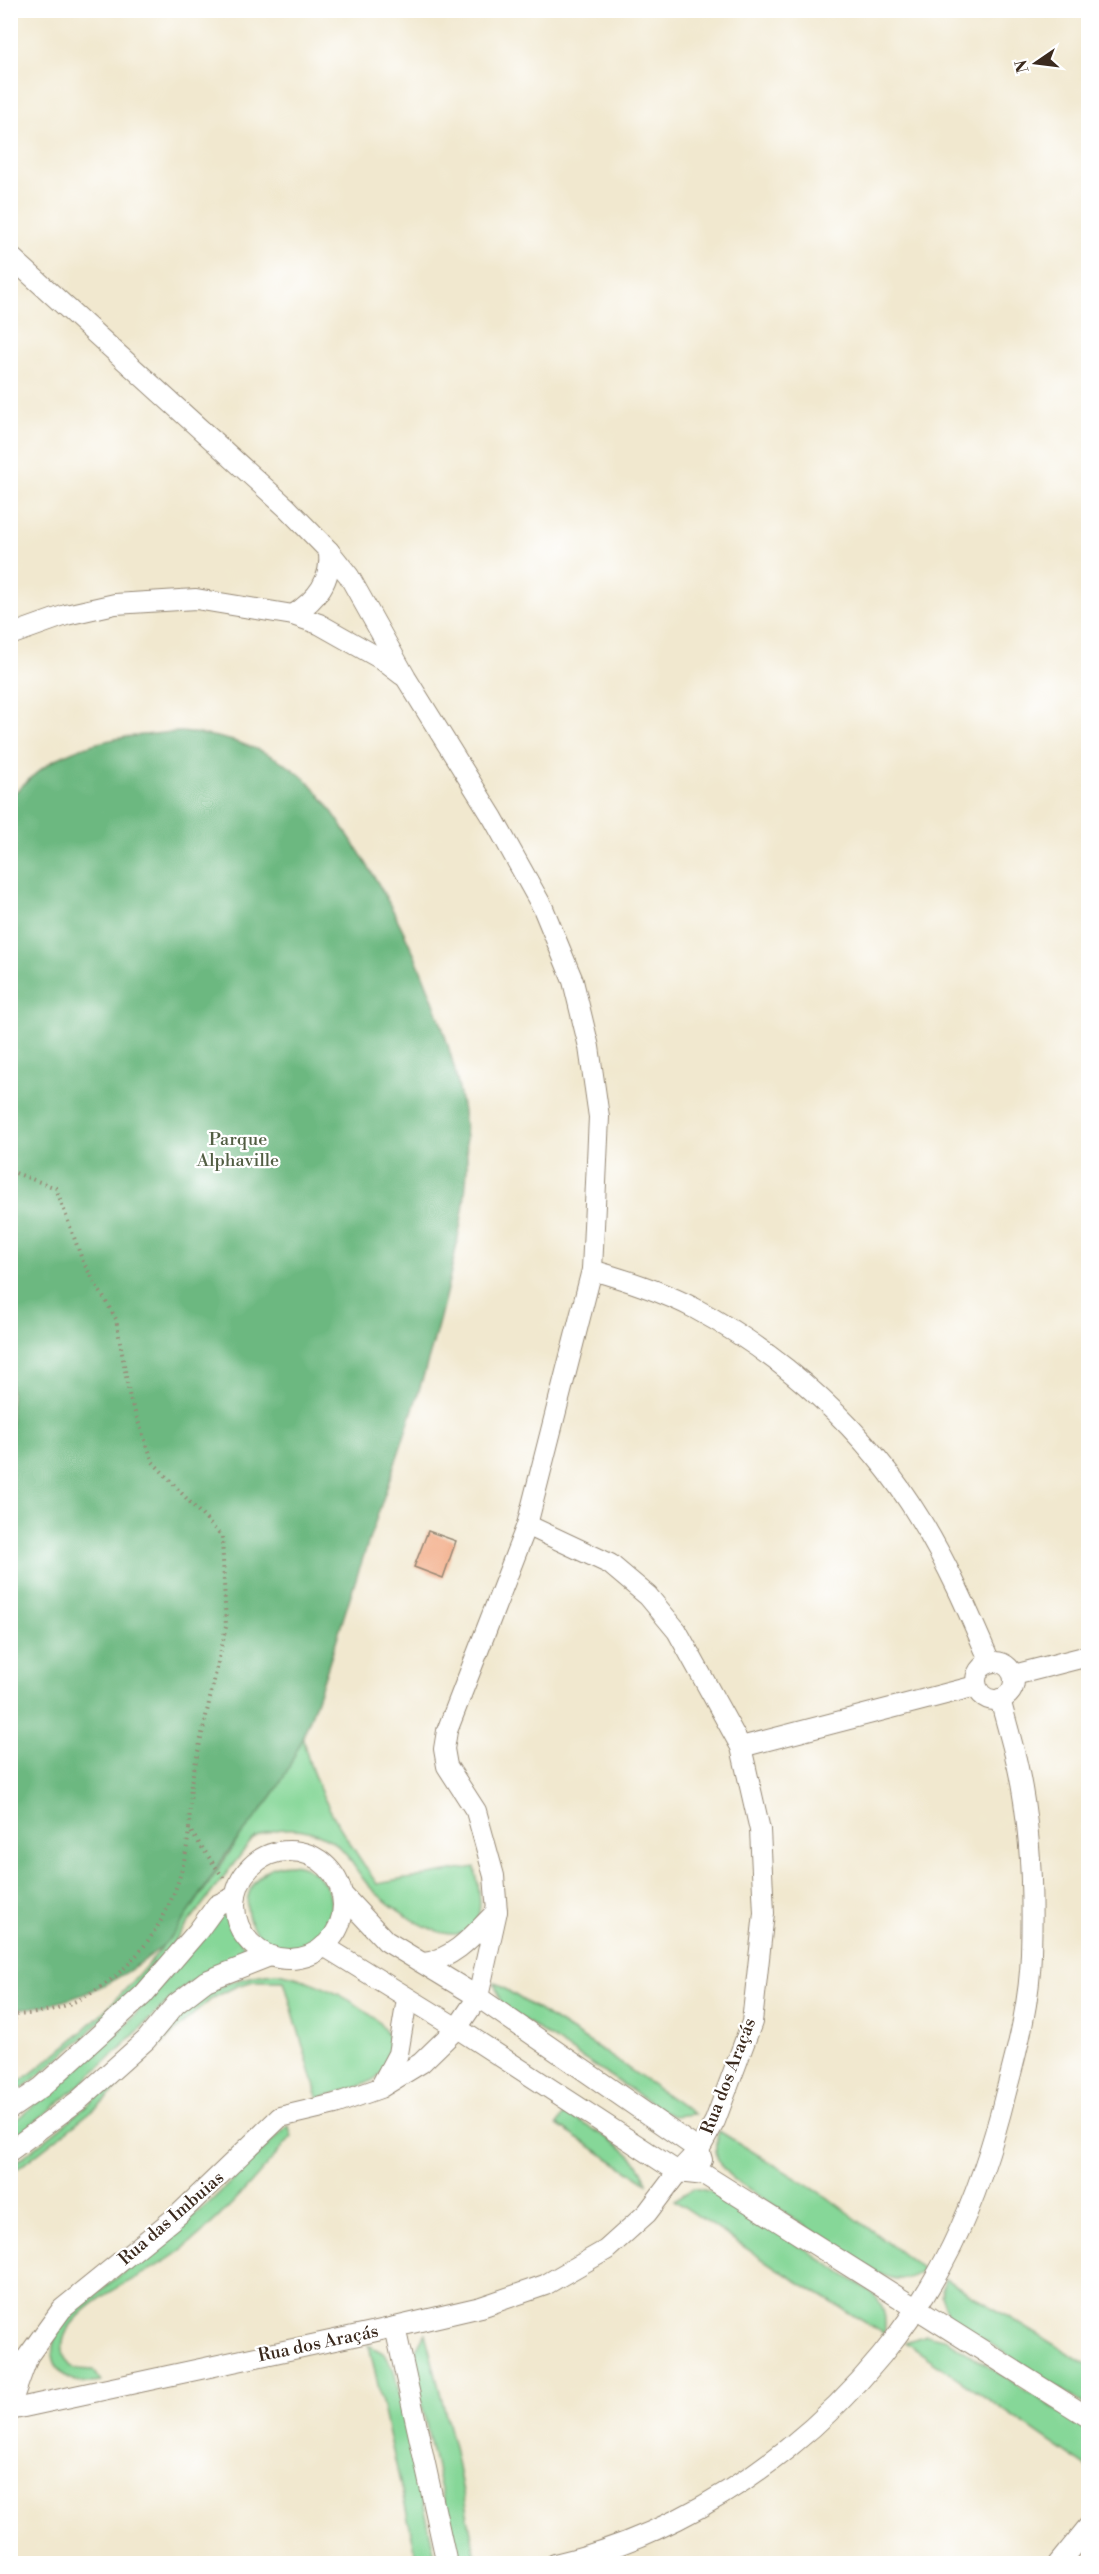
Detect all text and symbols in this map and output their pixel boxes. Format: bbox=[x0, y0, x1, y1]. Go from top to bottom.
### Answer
north arrow bbox=[1006, 33, 1066, 93]
text: N bbox=[1011, 57, 1034, 75]
park label: Parque Alphaville bbox=[196, 1128, 279, 1172]
street label: Rua dos Araçás bbox=[696, 2015, 761, 2138]
street label: Rua das Imbuias bbox=[114, 2166, 229, 2271]
street label: Rua dos Araçás bbox=[256, 2319, 381, 2367]

